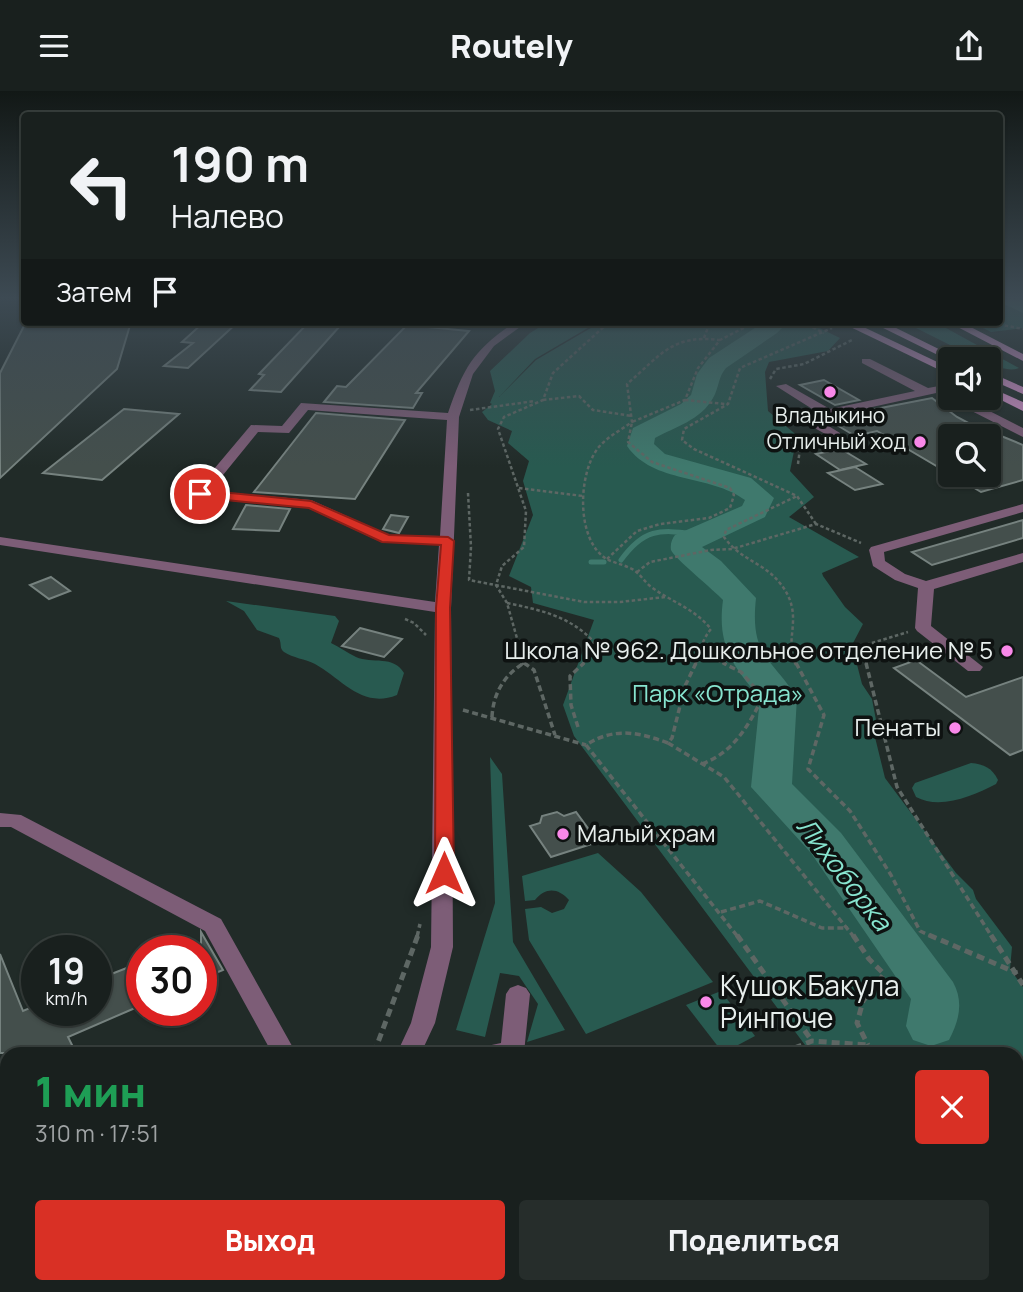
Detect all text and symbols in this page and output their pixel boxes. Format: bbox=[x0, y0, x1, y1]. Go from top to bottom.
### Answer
text: Routely bbox=[450, 24, 573, 68]
icon: menu bbox=[35, 27, 73, 65]
icon: share bbox=[950, 27, 988, 65]
text: 190 m bbox=[171, 130, 309, 197]
icon: left bbox=[56, 140, 147, 231]
text: Налево bbox=[171, 194, 284, 238]
icon: arrive bbox=[146, 273, 184, 311]
text: Затем bbox=[56, 274, 132, 310]
map controls bbox=[938, 347, 1001, 487]
button: sound bbox=[938, 347, 1001, 410]
marker: Владыкино bbox=[822, 384, 838, 400]
place label: Владыкино bbox=[775, 401, 885, 429]
button: search bbox=[938, 424, 1001, 487]
place label: Отличный ход bbox=[767, 427, 906, 455]
marker: Отличный ход bbox=[912, 434, 928, 450]
pin bbox=[170, 464, 230, 524]
icon: arrive bbox=[181, 475, 219, 513]
place label: Школа № 962. Дошкольное отделение № 5 bbox=[504, 633, 993, 666]
marker: Школа № 962. Дошкольное отделение № 5 bbox=[999, 643, 1015, 659]
park label: Парк «Отрада» bbox=[632, 676, 804, 709]
place label: Пенаты bbox=[855, 710, 941, 743]
marker: Пенаты bbox=[947, 720, 963, 736]
water label: Лихоборка bbox=[789, 809, 901, 939]
place label: Малый храм bbox=[577, 816, 716, 849]
marker: Малый храм bbox=[555, 826, 571, 842]
position arrow bbox=[407, 836, 481, 910]
speed limit sign: 30 bbox=[126, 935, 217, 1026]
text: 19 bbox=[48, 947, 85, 995]
place label: Кушок Бакула Ринпоче bbox=[720, 966, 900, 1036]
text: km/h bbox=[46, 986, 87, 1010]
marker: Кушок Бакула Ринпоче bbox=[698, 994, 714, 1010]
text: 1 мин bbox=[35, 1062, 146, 1120]
button: close bbox=[915, 1070, 989, 1144]
text: 310 m · 17:51 bbox=[35, 1117, 159, 1149]
button: Выход bbox=[35, 1200, 505, 1280]
button: Поделиться bbox=[519, 1200, 989, 1280]

